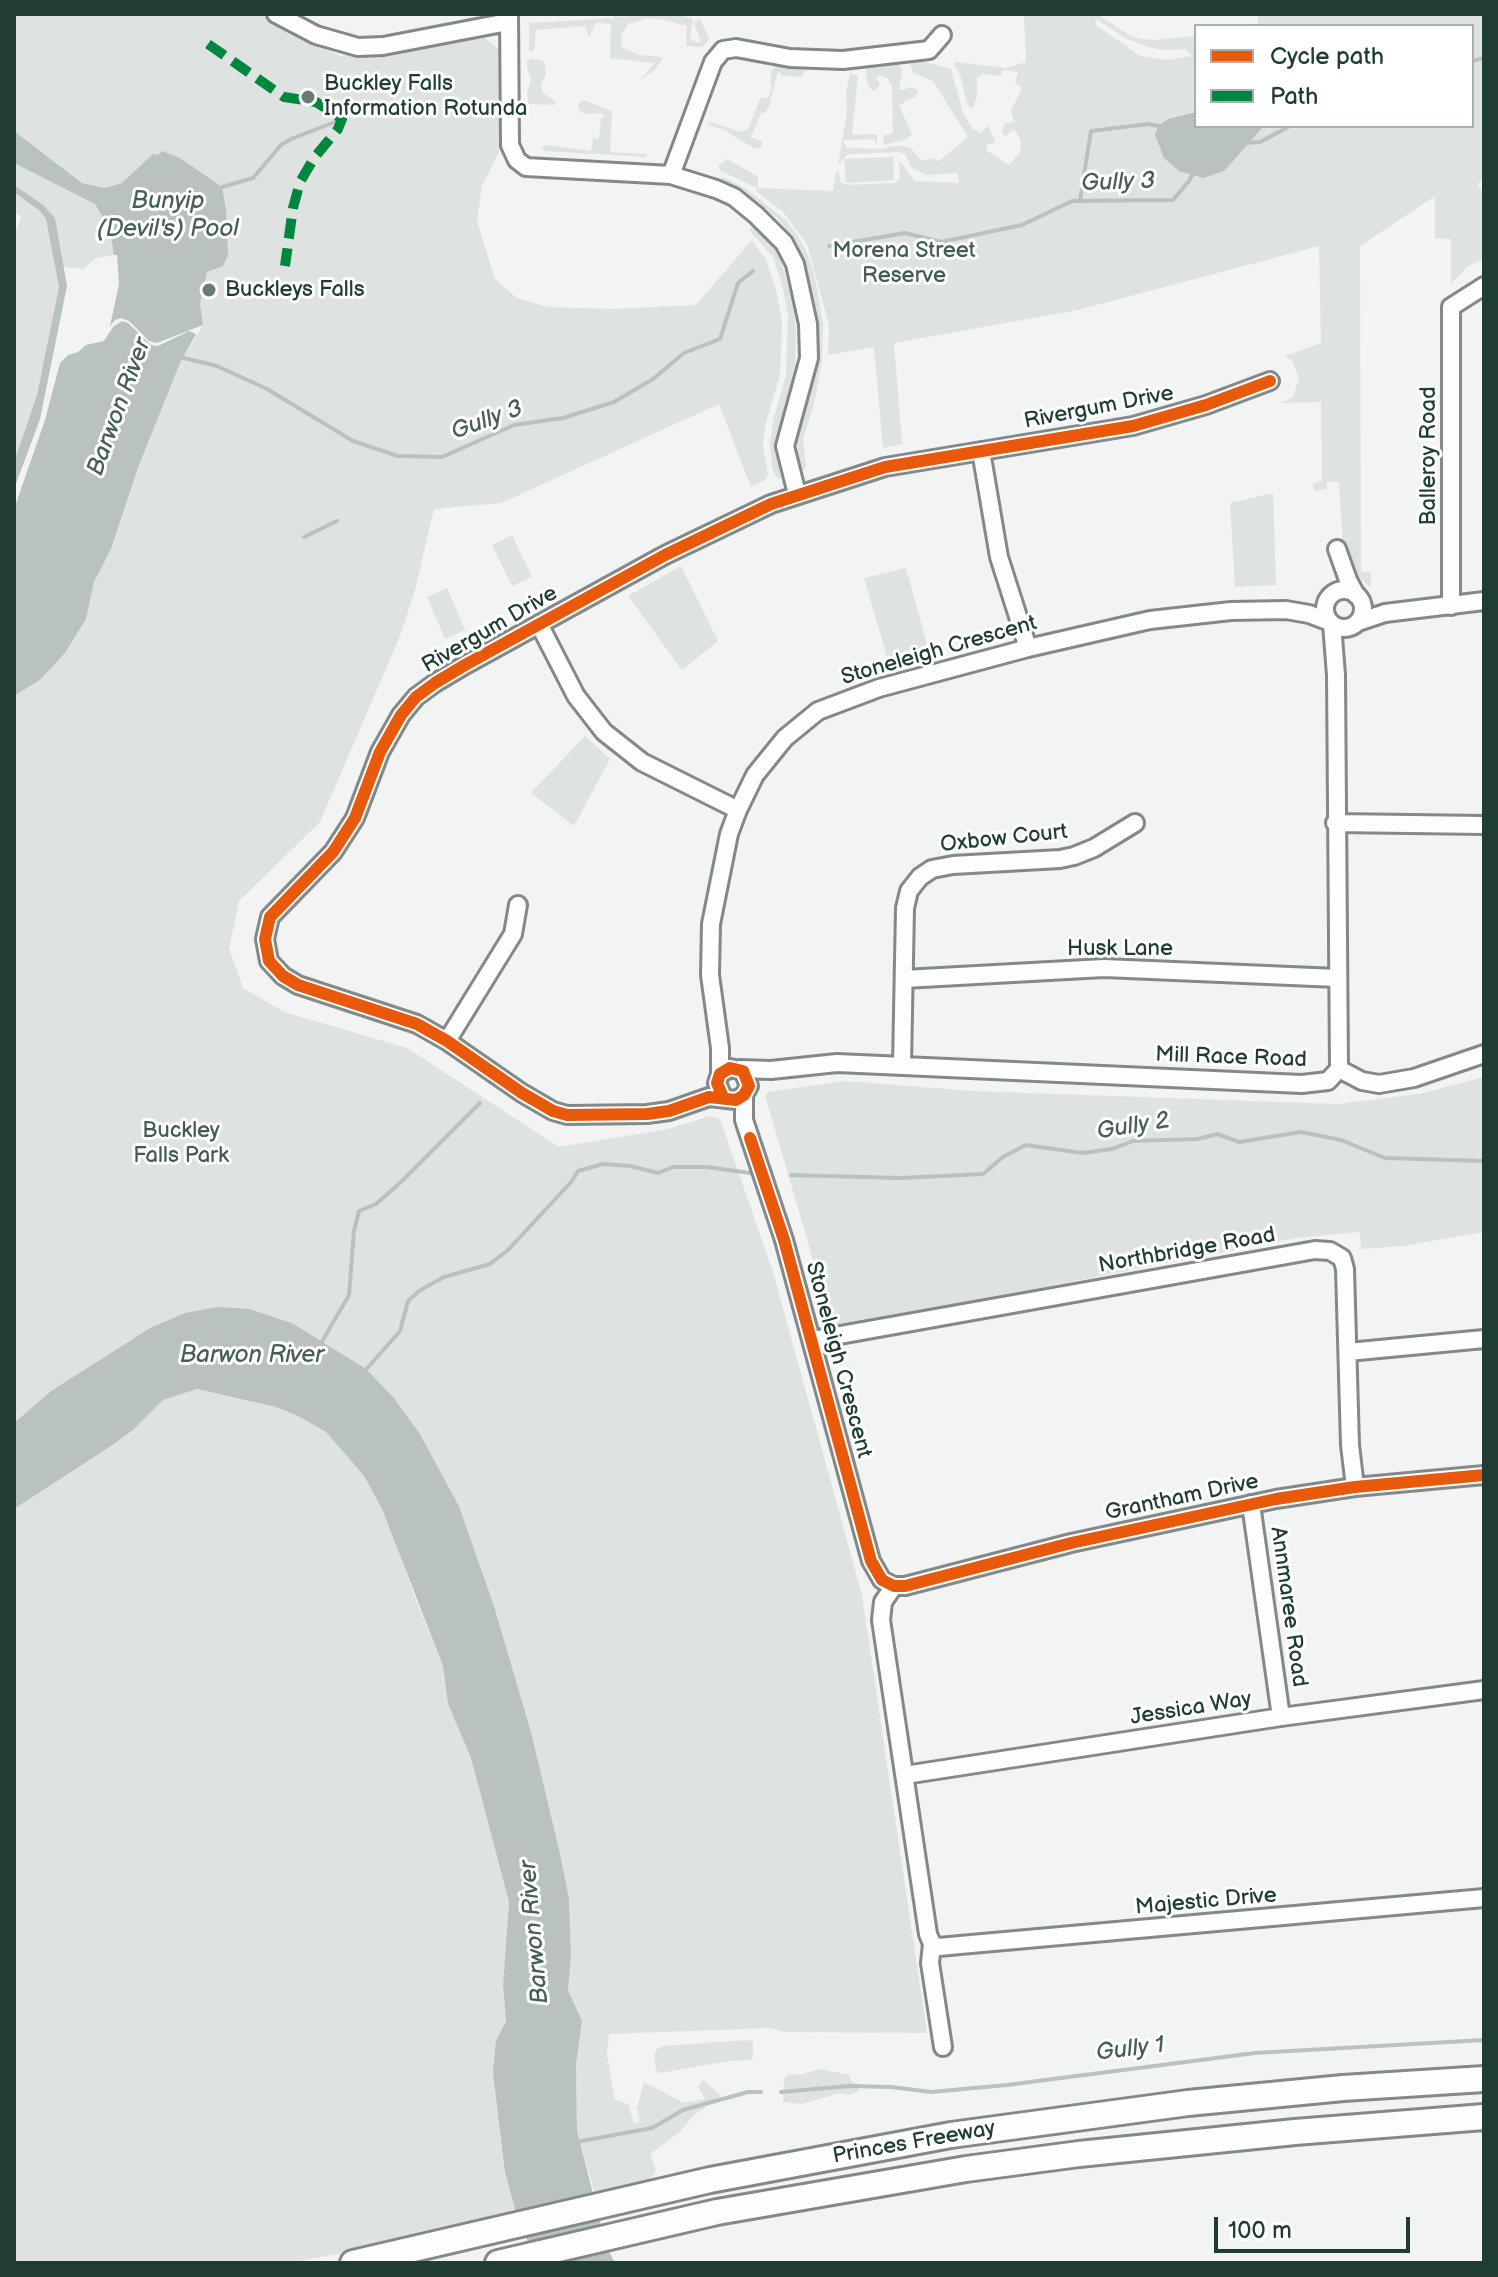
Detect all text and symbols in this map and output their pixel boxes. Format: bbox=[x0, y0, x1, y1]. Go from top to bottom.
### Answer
legend bbox=[1194, 24, 1474, 128]
text: Cycle path bbox=[1270, 42, 1384, 71]
place label: Buckley Falls Information Rotunda bbox=[324, 71, 527, 122]
text: Path bbox=[1270, 82, 1318, 111]
marker: Buckley Falls Information Rotunda bbox=[299, 88, 317, 106]
water label: Gully 3 bbox=[1081, 167, 1155, 199]
water label: Bunyip (Devil's) Pool bbox=[97, 188, 239, 244]
park label: Morena Street Reserve bbox=[832, 238, 976, 290]
place label: Buckleys Falls bbox=[225, 277, 365, 303]
marker: Buckleys Falls bbox=[200, 281, 218, 299]
water label: Barwon River bbox=[82, 334, 158, 480]
street label: Rivergum Drive bbox=[1022, 381, 1176, 435]
street label: Balleroy Road bbox=[1416, 386, 1442, 526]
water label: Gully 3 bbox=[448, 395, 526, 447]
street label: Rivergum Drive bbox=[418, 581, 562, 679]
street label: Stoneleigh Crescent bbox=[838, 610, 1040, 692]
street label: Oxbow Court bbox=[939, 819, 1069, 859]
street label: Husk Lane bbox=[1067, 936, 1173, 962]
street label: Mill Race Road bbox=[1155, 1042, 1307, 1074]
water label: Gully 2 bbox=[1095, 1107, 1171, 1147]
park label: Buckley Falls Park bbox=[133, 1118, 229, 1170]
street label: Northbridge Road bbox=[1096, 1222, 1278, 1280]
street label: Stoneleigh Crescent bbox=[799, 1259, 877, 1461]
water label: Barwon River bbox=[180, 1342, 324, 1370]
street label: Grantham Drive bbox=[1103, 1469, 1261, 1527]
street label: Annmaree Road bbox=[1264, 1525, 1312, 1689]
street label: Jessica Way bbox=[1129, 1686, 1253, 1732]
water label: Barwon River bbox=[514, 1859, 556, 2005]
street label: Majestic Drive bbox=[1134, 1883, 1278, 1921]
water label: Gully 1 bbox=[1094, 2032, 1166, 2068]
street label: Princes Freeway bbox=[831, 2116, 997, 2170]
scale bar bbox=[1218, 2201, 1414, 2251]
text: 100 m bbox=[1228, 2216, 1292, 2245]

